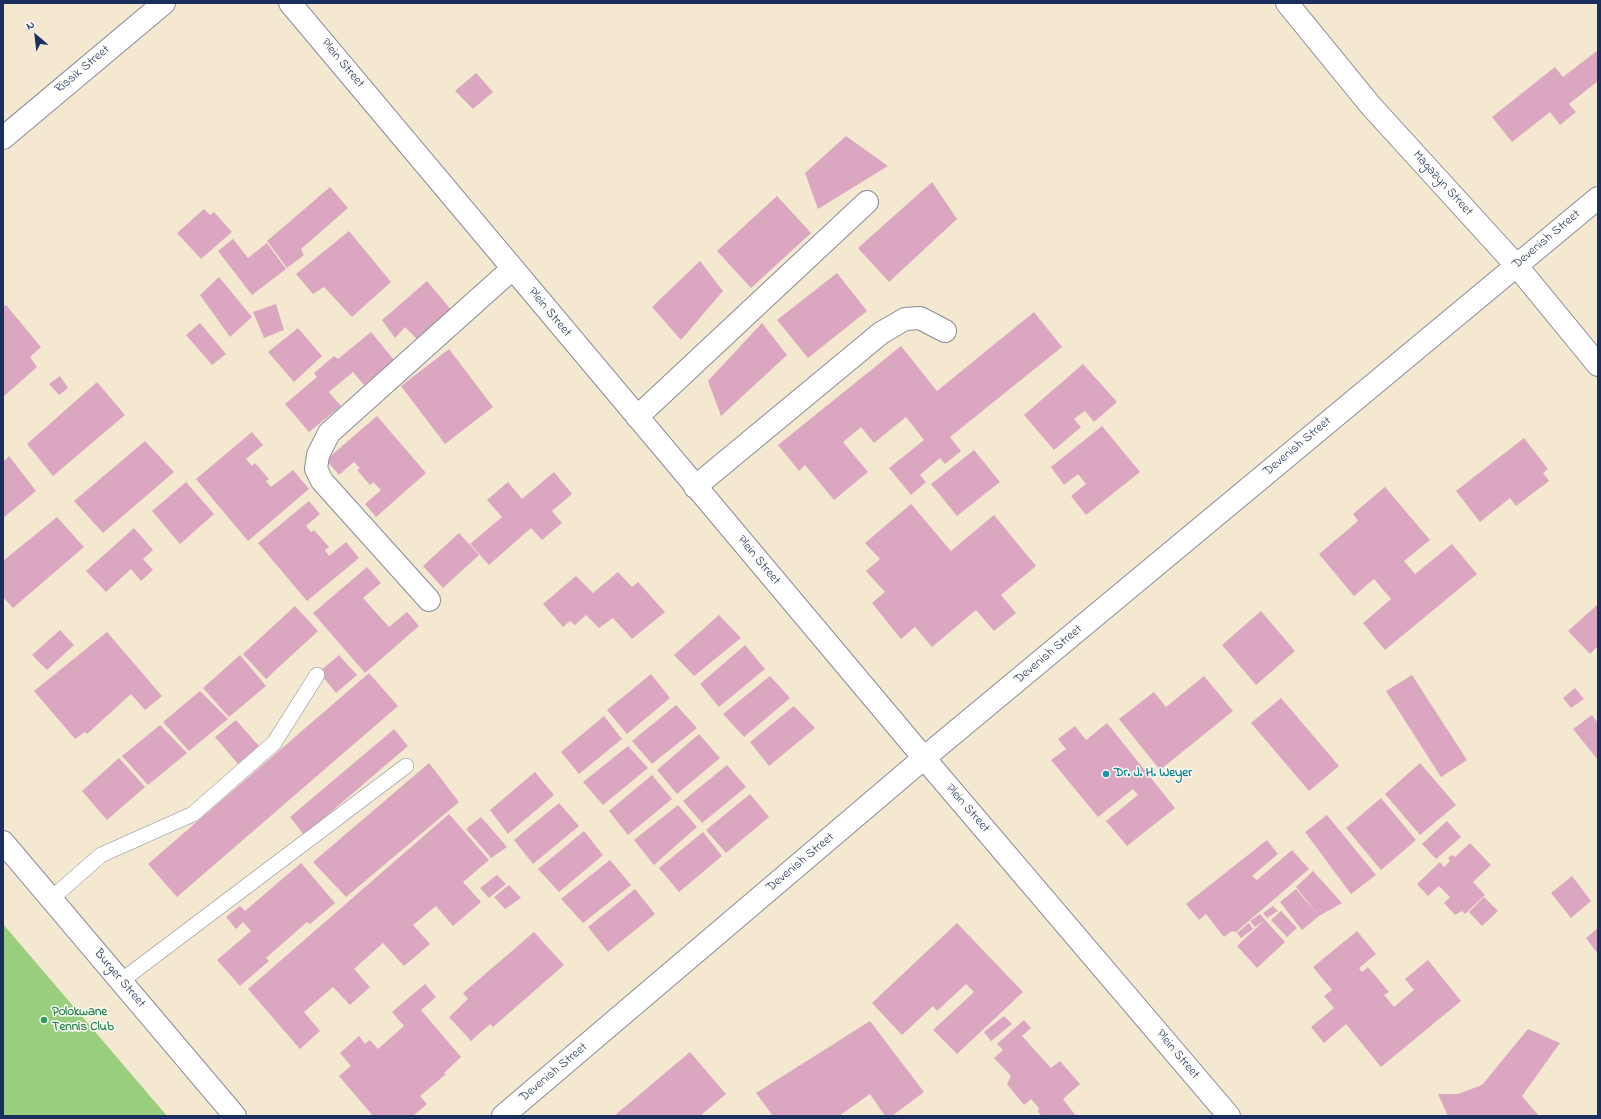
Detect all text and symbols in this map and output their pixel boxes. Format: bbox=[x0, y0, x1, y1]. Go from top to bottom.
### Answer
north arrow bbox=[16, 16, 56, 56]
text: N bbox=[23, 17, 37, 34]
street label: Plein Street bbox=[317, 36, 367, 92]
street label: Rissik Street bbox=[52, 43, 114, 97]
street label: Magazyn Street bbox=[1408, 148, 1476, 220]
street label: Devenish Street bbox=[1510, 207, 1584, 273]
street label: Plein Street bbox=[524, 285, 574, 341]
street label: Devenish Street bbox=[1261, 414, 1335, 480]
street label: Plein Street bbox=[733, 533, 783, 589]
street label: Devenish Street bbox=[1012, 622, 1086, 688]
place label: Dr. J. H. Weyer bbox=[1114, 766, 1192, 782]
marker: Dr. J. H. Weyer bbox=[1101, 769, 1111, 779]
street label: Plein Street bbox=[942, 781, 992, 837]
street label: Devenish Street bbox=[764, 830, 838, 896]
street label: Burger Street bbox=[90, 946, 148, 1012]
place label: Polokwane Tennis Club bbox=[52, 1005, 114, 1036]
marker: Polokwane Tennis Club bbox=[39, 1015, 49, 1025]
street label: Plein Street bbox=[1152, 1027, 1202, 1083]
street label: Devenish Street bbox=[517, 1040, 591, 1106]

